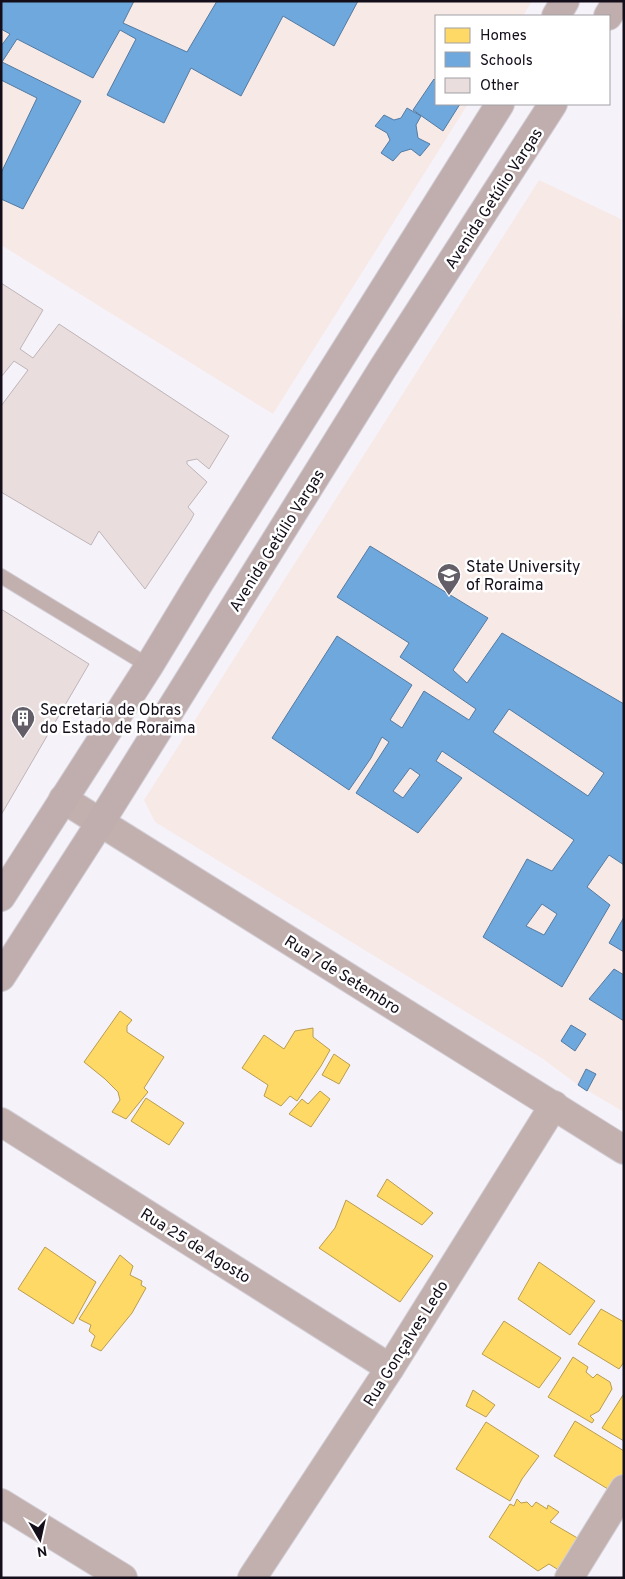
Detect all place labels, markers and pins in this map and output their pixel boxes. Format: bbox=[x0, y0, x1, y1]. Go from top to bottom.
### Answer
place label: State University of Roraima bbox=[466, 558, 581, 596]
school or university icon: State University of Roraima bbox=[436, 562, 462, 596]
place label: Secretaria de Obras do Estado de Roraima bbox=[40, 701, 195, 739]
building icon: Secretaria de Obras do Estado de Roraima bbox=[10, 705, 36, 739]

